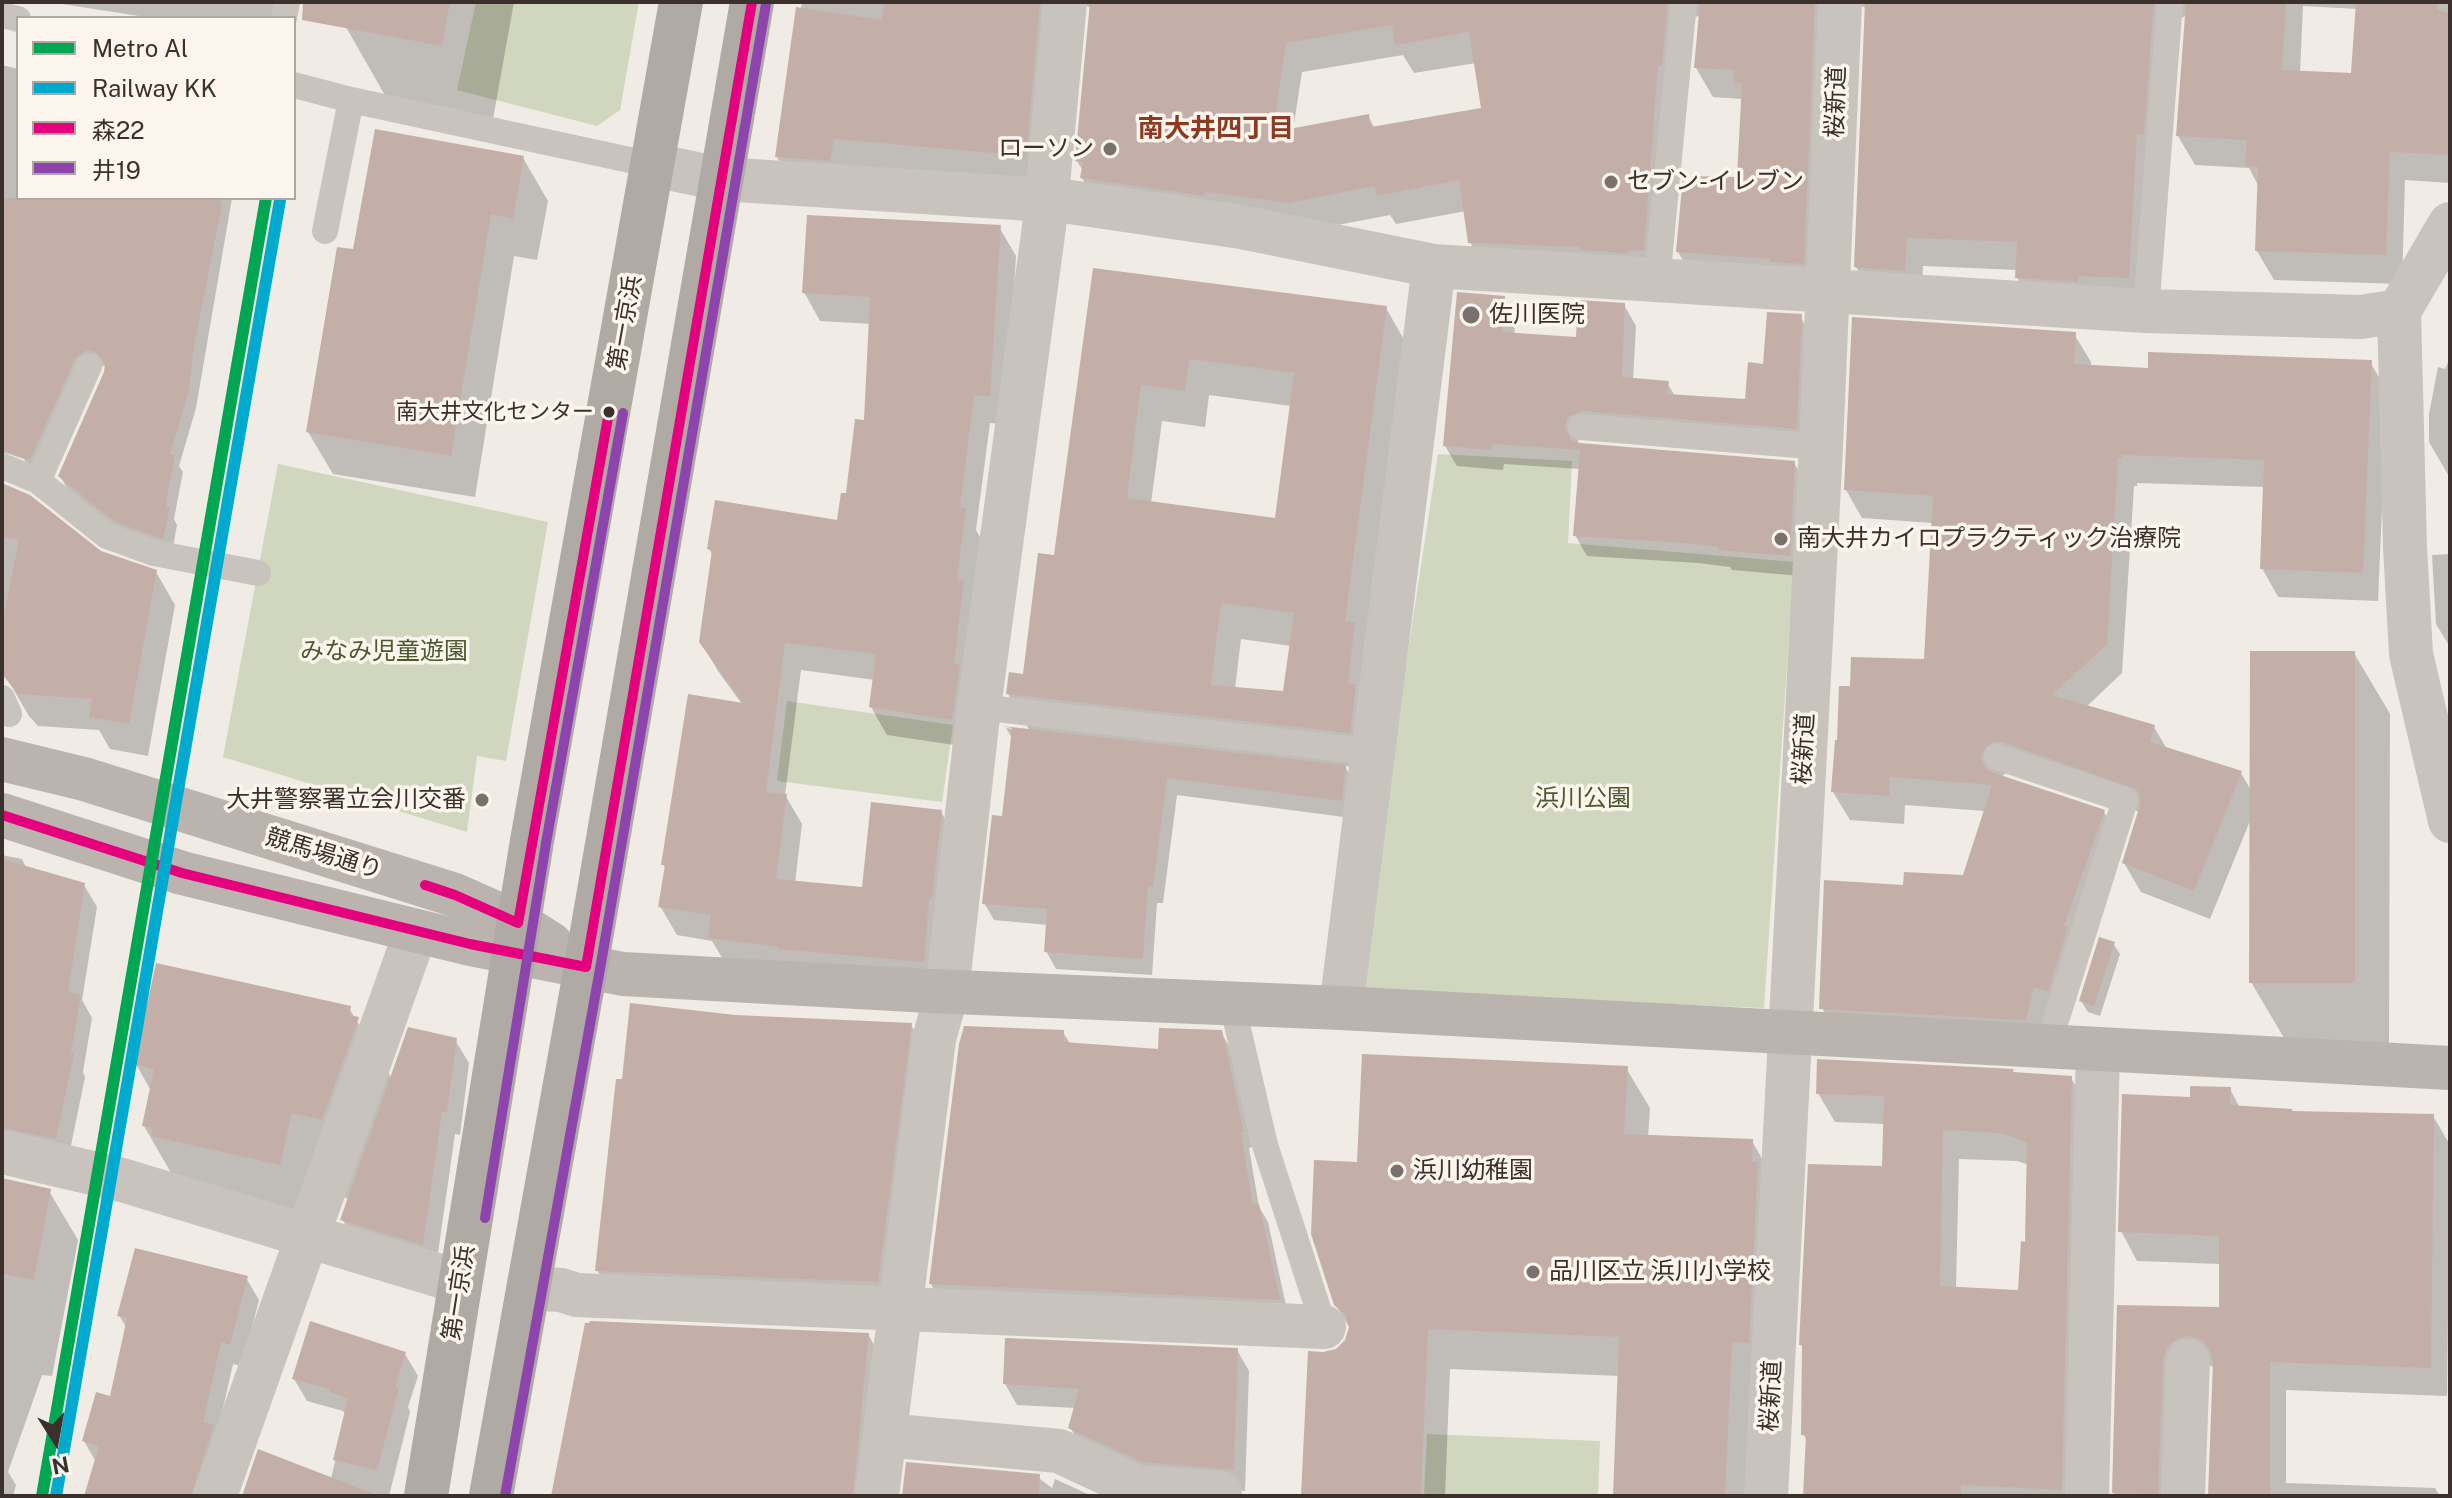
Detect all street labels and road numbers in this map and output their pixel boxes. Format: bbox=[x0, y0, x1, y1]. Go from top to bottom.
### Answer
street label: 桜新道 bbox=[1820, 66, 1852, 138]
street label: 第一京浜 bbox=[602, 273, 648, 373]
street label: 桜新道 bbox=[1788, 712, 1820, 786]
street label: 競馬場通り bbox=[262, 823, 386, 885]
street label: 第一京浜 bbox=[437, 1243, 481, 1343]
street label: 桜新道 bbox=[1755, 1359, 1787, 1433]

